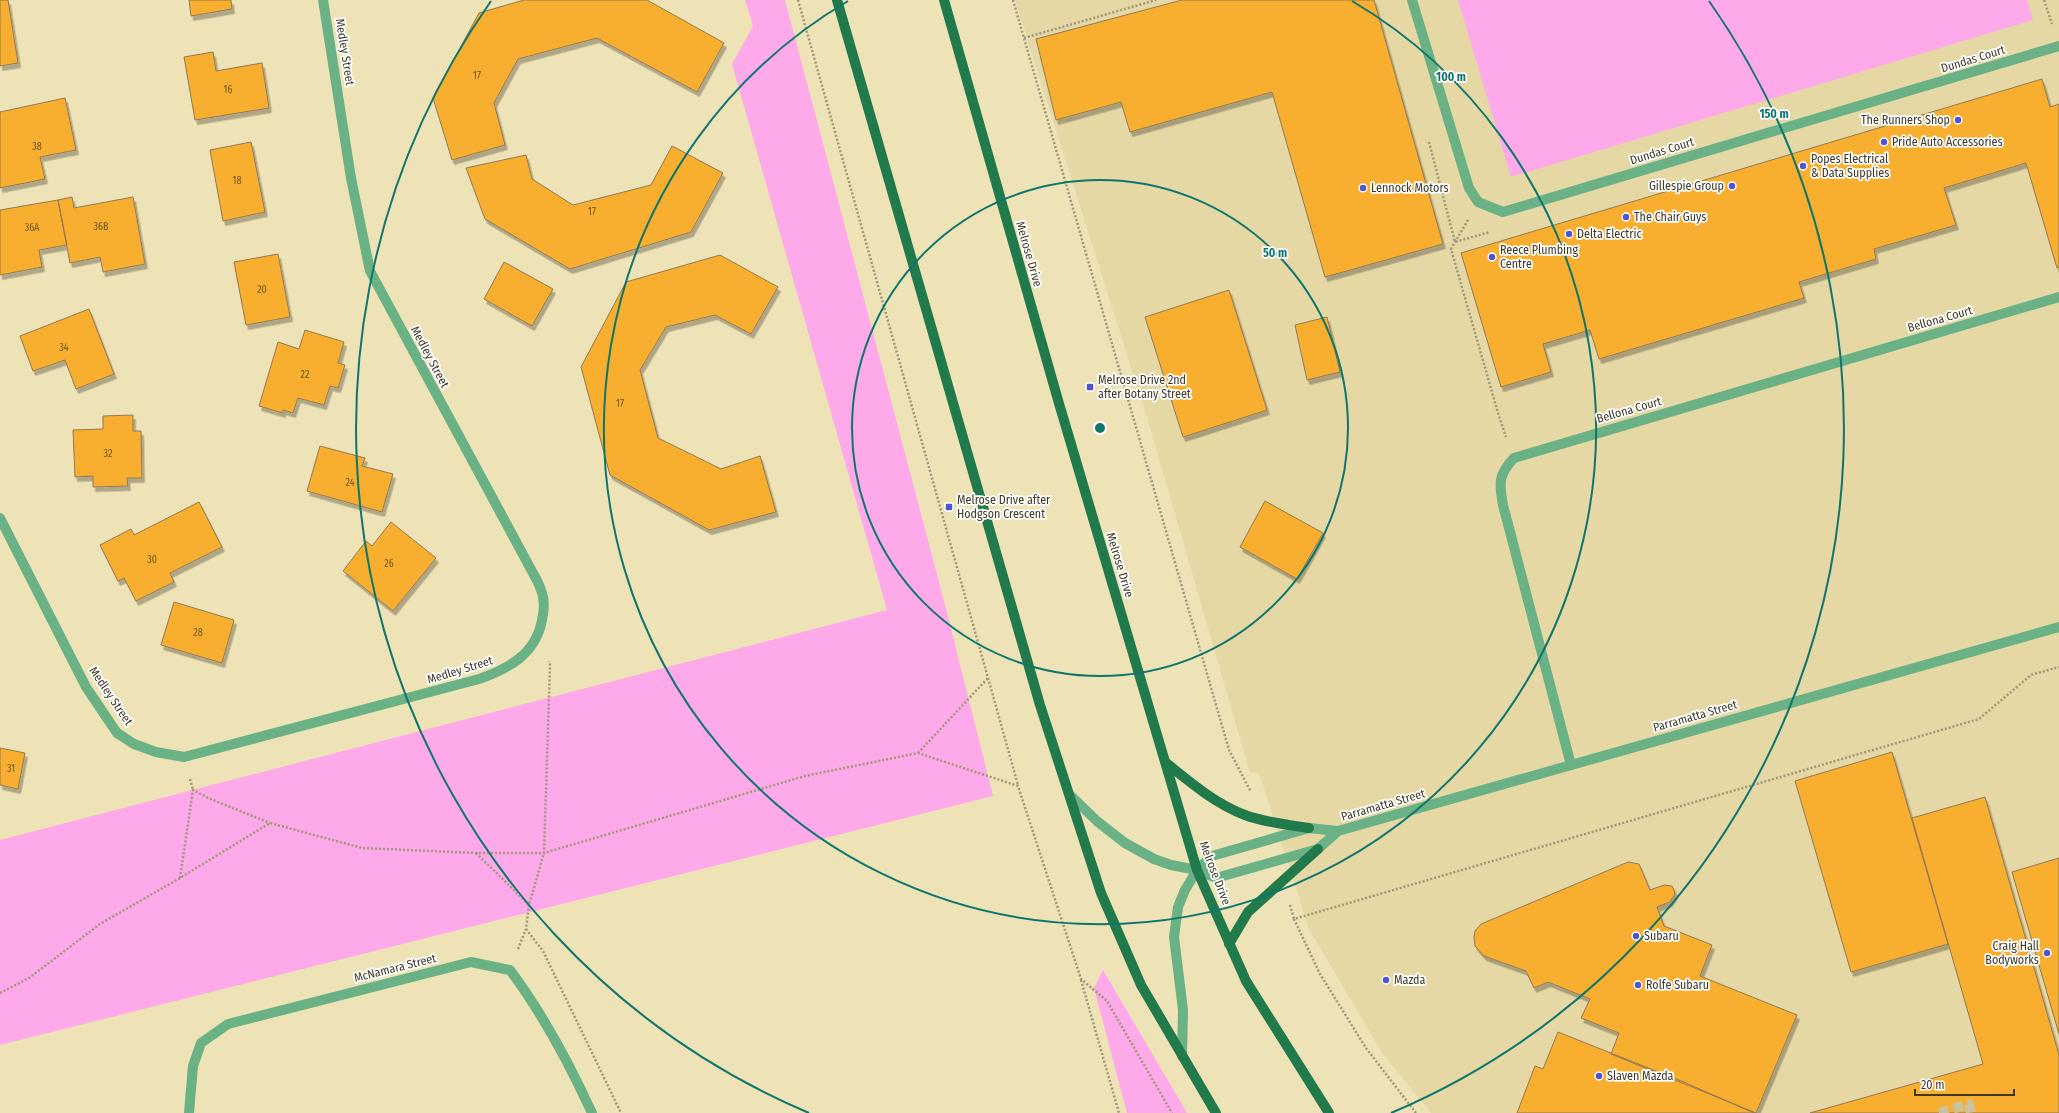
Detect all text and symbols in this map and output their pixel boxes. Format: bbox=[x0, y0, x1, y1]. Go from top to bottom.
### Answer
street label: Medley Street bbox=[333, 18, 357, 87]
street label: Dundas Court bbox=[1939, 43, 2007, 75]
house number: 17 bbox=[473, 70, 481, 82]
text: 100 m bbox=[1436, 70, 1466, 84]
house number: 16 bbox=[224, 84, 232, 96]
text: 150 m bbox=[1759, 107, 1789, 121]
place label: The Runners Shop bbox=[1861, 113, 1950, 127]
marker: The Runners Shop bbox=[1953, 115, 1963, 125]
street label: Dundas Court bbox=[1628, 135, 1696, 167]
place label: Pride Auto Accessories bbox=[1892, 135, 2003, 149]
marker: Pride Auto Accessories bbox=[1879, 137, 1889, 147]
house number: 38 bbox=[32, 141, 42, 153]
place label: Popes Electrical & Data Supplies bbox=[1811, 152, 1889, 180]
marker: Popes Electrical & Data Supplies bbox=[1798, 161, 1808, 171]
house number: 18 bbox=[233, 175, 241, 187]
place label: Gillespie Group bbox=[1649, 179, 1724, 193]
place label: Lennock Motors bbox=[1371, 181, 1449, 195]
marker: Gillespie Group bbox=[1727, 181, 1737, 191]
marker: Lennock Motors bbox=[1358, 183, 1368, 193]
house number: 17 bbox=[588, 206, 596, 218]
place label: The Chair Guys bbox=[1634, 210, 1706, 224]
marker: The Chair Guys bbox=[1621, 212, 1631, 222]
street label: Melrose Drive bbox=[1013, 220, 1045, 288]
house number: 36B bbox=[94, 221, 109, 233]
house number: 36A bbox=[25, 222, 40, 234]
place label: Delta Electric bbox=[1577, 227, 1642, 241]
marker: Delta Electric bbox=[1564, 229, 1574, 239]
place label: Reece Plumbing Centre bbox=[1500, 243, 1578, 271]
text: 50 m bbox=[1263, 246, 1287, 260]
marker: Reece Plumbing Centre bbox=[1487, 252, 1497, 262]
house number: 20 bbox=[257, 284, 267, 296]
street label: Bellona Court bbox=[1906, 303, 1974, 335]
street label: Medley Street bbox=[408, 324, 452, 390]
house number: 34 bbox=[59, 342, 69, 354]
house number: 22 bbox=[301, 369, 310, 381]
place label: Melrose Drive 2nd after Botany Street bbox=[1098, 373, 1191, 401]
marker: Melrose Drive 2nd after Botany Street bbox=[1085, 382, 1095, 392]
street label: Bellona Court bbox=[1595, 394, 1663, 426]
house number: 17 bbox=[616, 398, 624, 410]
centre of rings bbox=[1093, 421, 1107, 435]
house number: 32 bbox=[104, 448, 113, 460]
house number: 24 bbox=[345, 477, 355, 489]
place label: Melrose Drive after Hodgson Crescent bbox=[957, 493, 1051, 521]
marker: Melrose Drive after Hodgson Crescent bbox=[944, 502, 954, 512]
street label: Melrose Drive bbox=[1103, 531, 1137, 599]
house number: 30 bbox=[147, 554, 157, 566]
house number: 26 bbox=[384, 558, 394, 570]
house number: 28 bbox=[193, 627, 203, 639]
street label: Medley Street bbox=[426, 653, 494, 687]
street label: Medley Street bbox=[86, 664, 136, 728]
street label: Parramatta Street bbox=[1651, 697, 1739, 735]
house number: 31 bbox=[7, 763, 15, 775]
street label: Parramatta Street bbox=[1339, 786, 1427, 824]
street label: Melrose Drive bbox=[1196, 839, 1234, 907]
place label: Subaru bbox=[1644, 929, 1679, 943]
marker: Subaru bbox=[1631, 931, 1641, 941]
place label: Craig Hall Bodyworks bbox=[1985, 939, 2039, 967]
marker: Craig Hall Bodyworks bbox=[2042, 948, 2052, 958]
street label: McNamara Street bbox=[353, 951, 438, 985]
place label: Mazda bbox=[1394, 973, 1426, 987]
marker: Mazda bbox=[1381, 975, 1391, 985]
place label: Rolfe Subaru bbox=[1646, 978, 1709, 992]
marker: Rolfe Subaru bbox=[1633, 980, 1643, 990]
place label: Slaven Mazda bbox=[1607, 1069, 1674, 1083]
marker: Slaven Mazda bbox=[1594, 1071, 1604, 1081]
scale bar bbox=[1915, 1071, 2014, 1097]
text: 20 m bbox=[1921, 1078, 1945, 1092]

